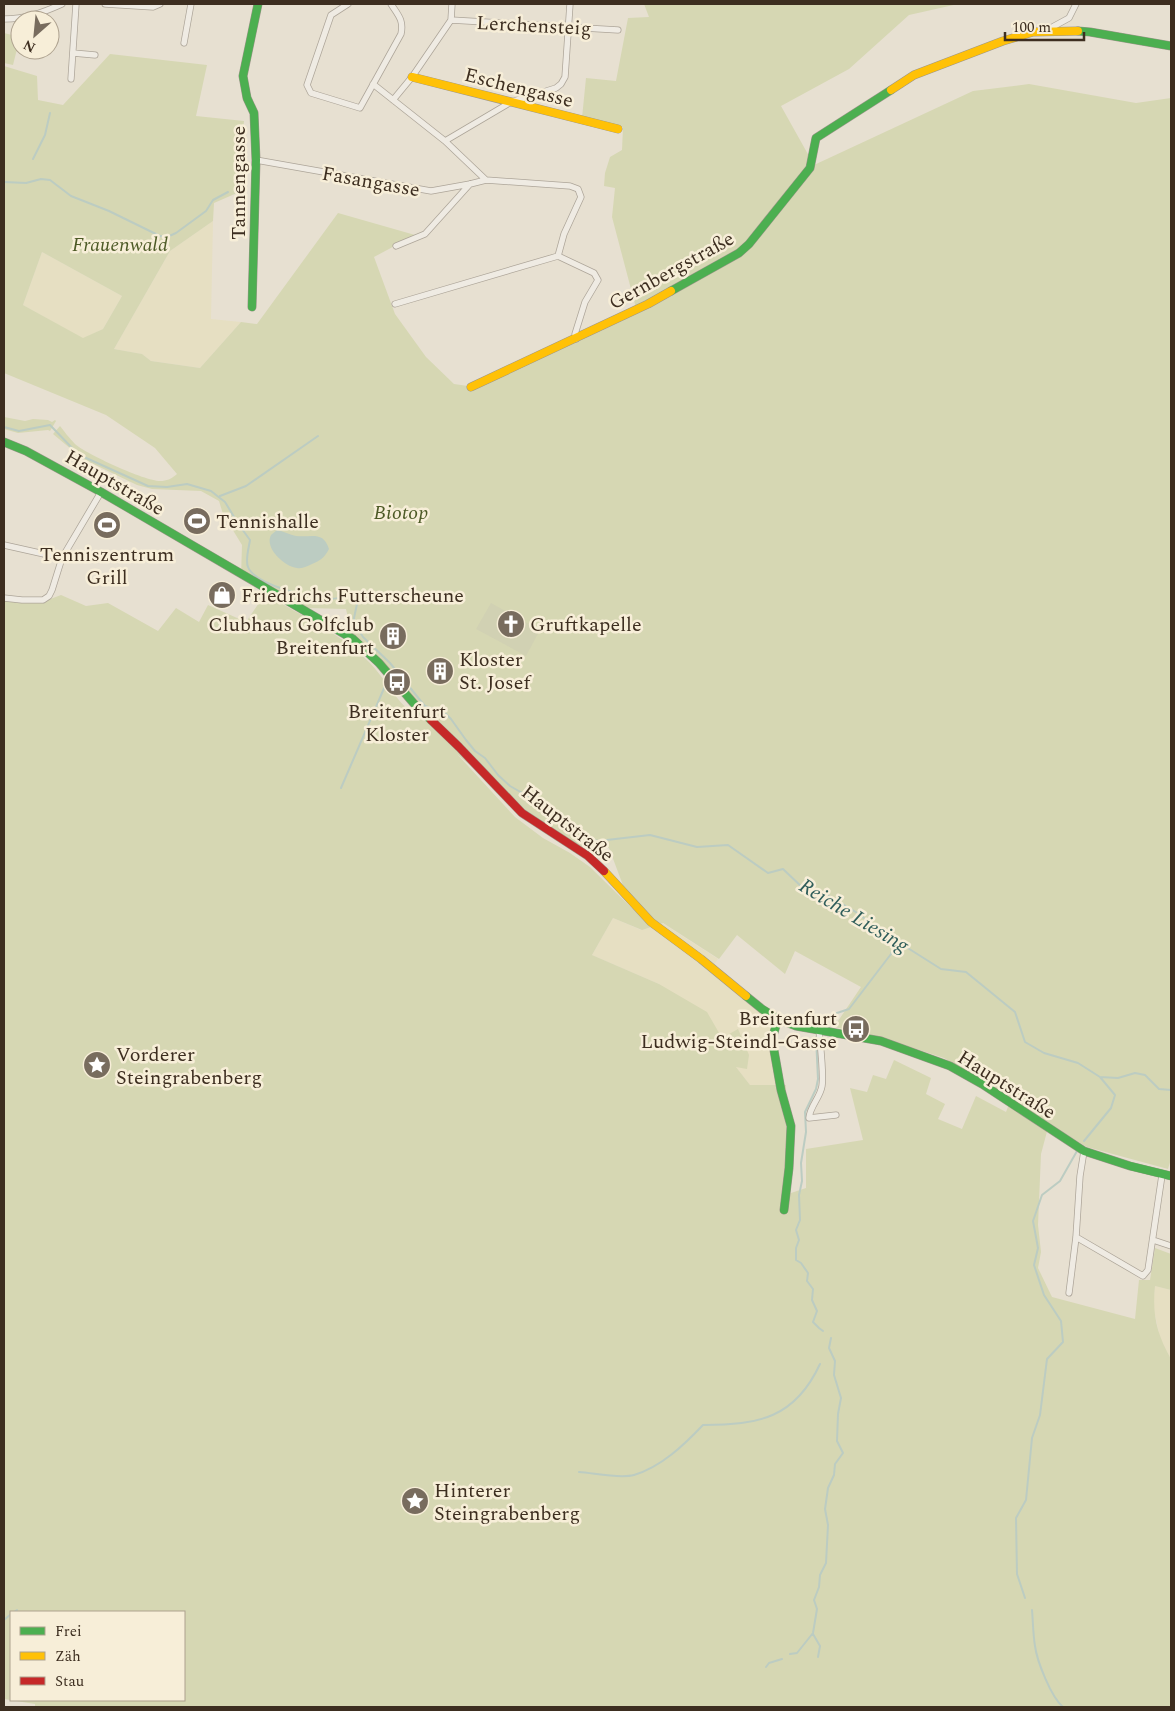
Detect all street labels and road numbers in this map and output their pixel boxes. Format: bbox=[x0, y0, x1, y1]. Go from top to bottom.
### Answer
street label: Lerchensteig bbox=[476, 8, 592, 44]
street label: Eschengasse bbox=[461, 60, 576, 116]
street label: Tannengasse bbox=[224, 126, 254, 240]
street label: Fasangasse bbox=[320, 159, 422, 205]
street label: Gernbergstraße bbox=[603, 224, 740, 318]
street label: Hauptstraße bbox=[59, 442, 170, 524]
street label: Hauptstraße bbox=[514, 778, 620, 870]
street label: Hauptstraße bbox=[951, 1043, 1061, 1127]

